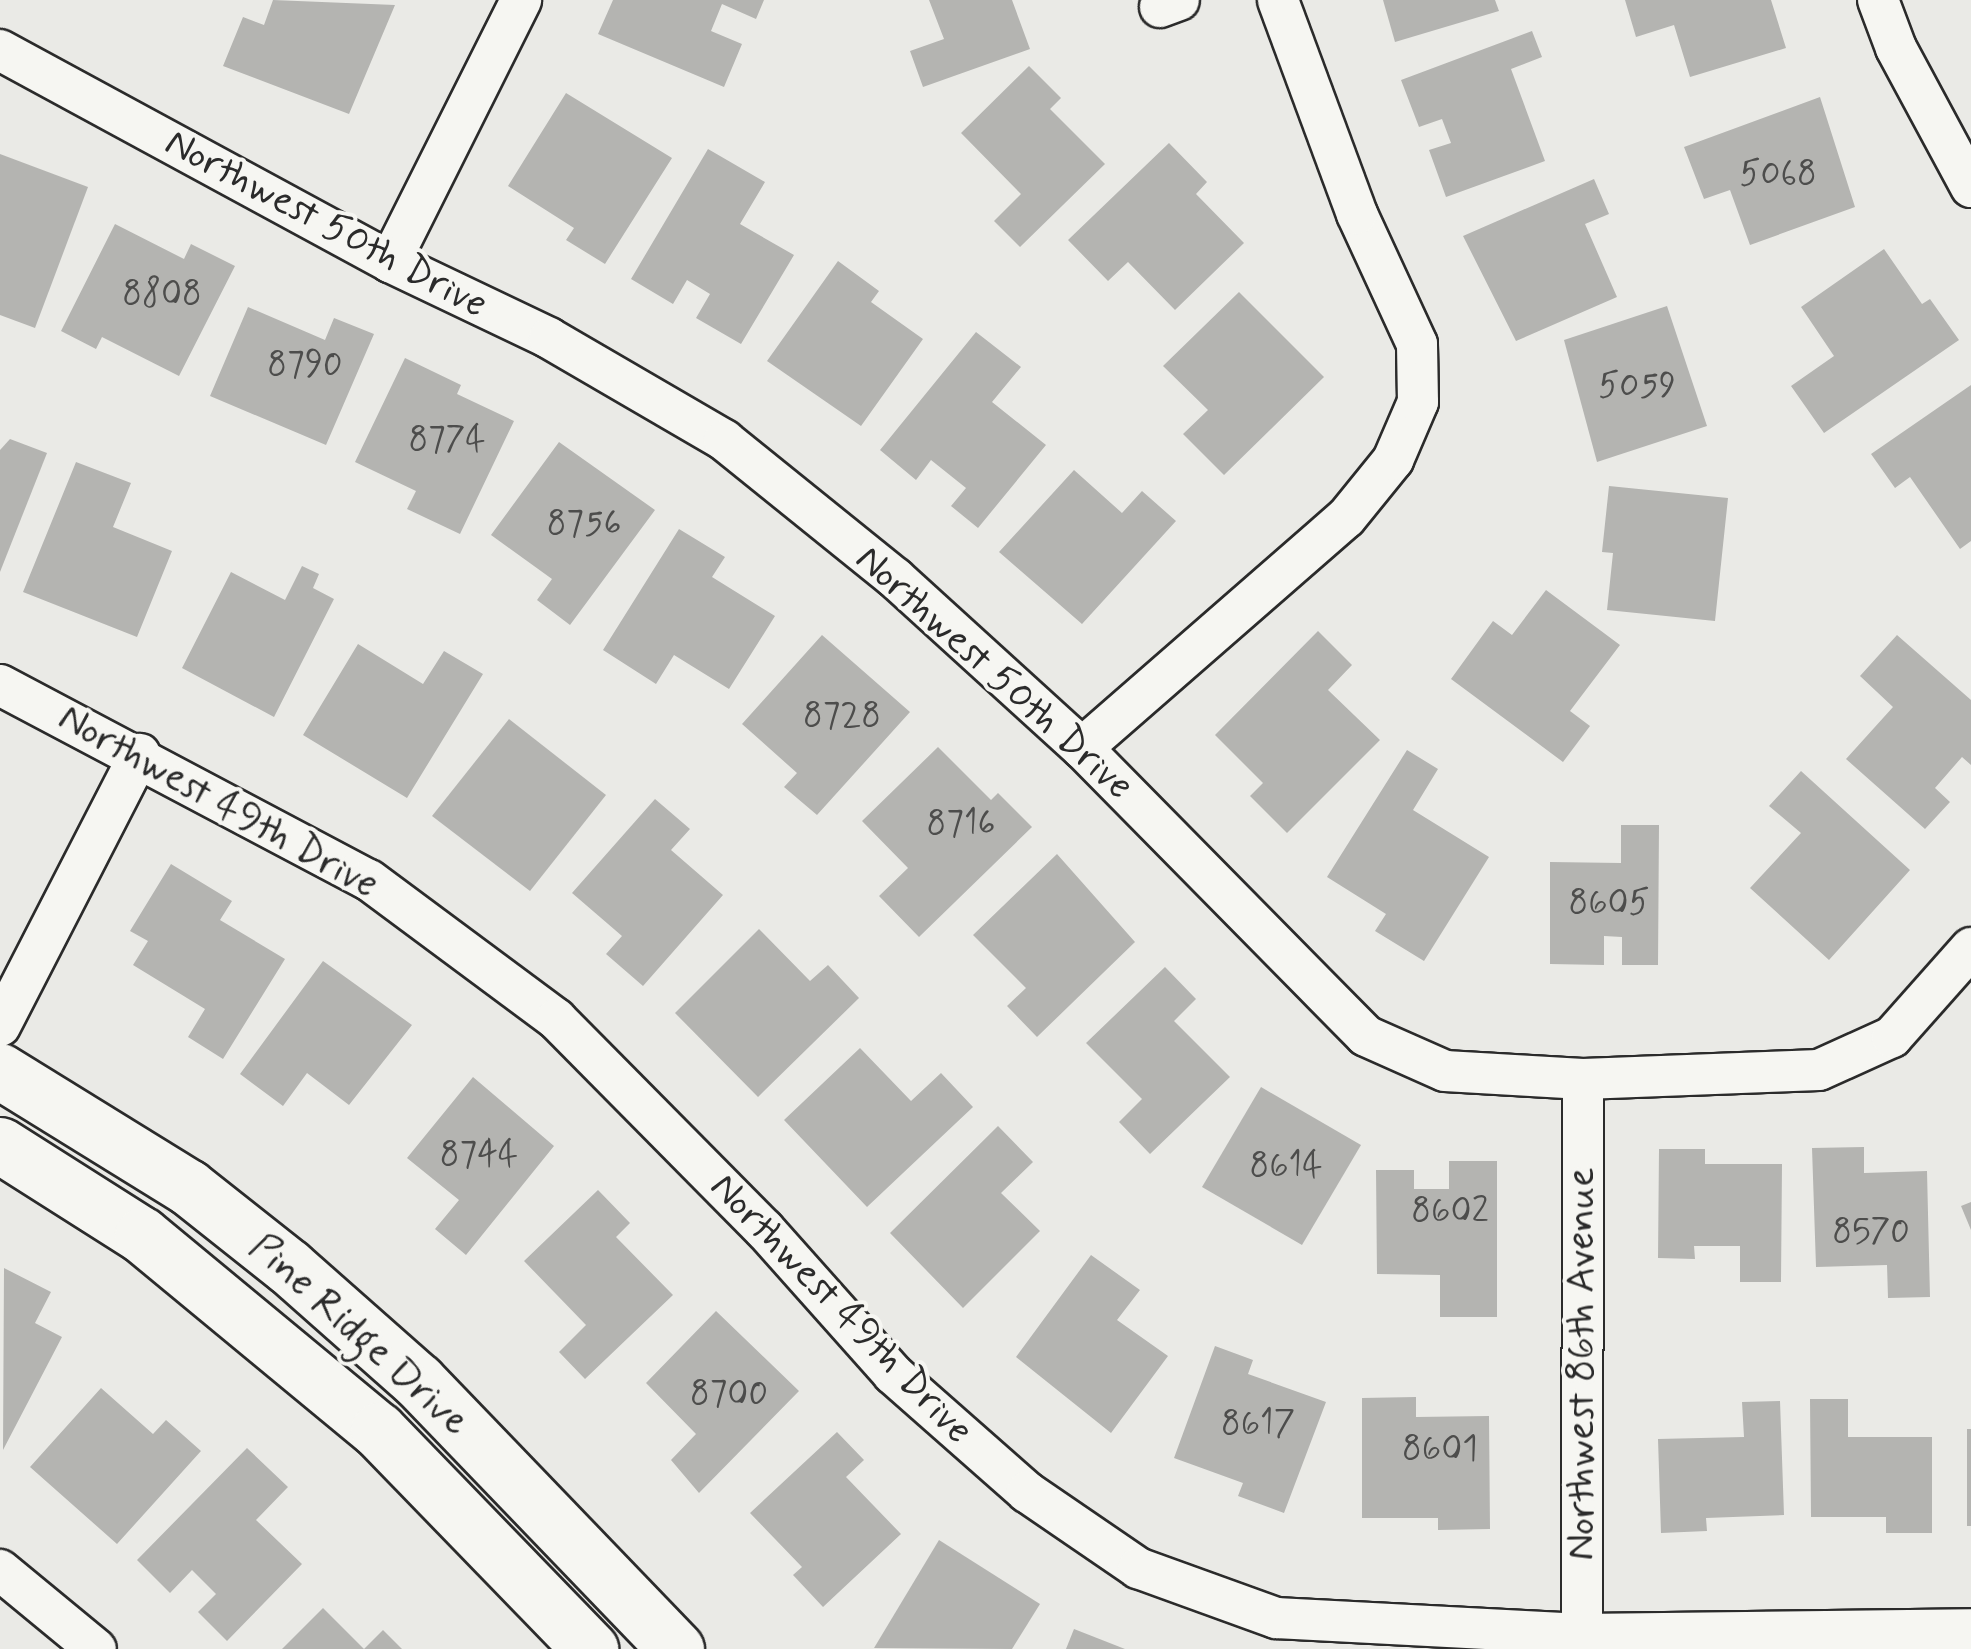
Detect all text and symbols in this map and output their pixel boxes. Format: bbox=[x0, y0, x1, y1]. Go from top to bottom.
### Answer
street label: Northwest 50th Drive bbox=[157, 119, 495, 329]
house number: 5068 bbox=[1739, 153, 1817, 195]
house number: 8808 bbox=[122, 273, 202, 315]
house number: 8790 bbox=[267, 344, 343, 386]
house number: 5059 bbox=[1598, 365, 1676, 407]
house number: 8774 bbox=[408, 419, 486, 461]
house number: 8756 bbox=[547, 503, 621, 545]
street label: Northwest 50th Drive bbox=[845, 535, 1143, 811]
street label: Northwest 49th Drive bbox=[50, 694, 386, 910]
house number: 8728 bbox=[803, 695, 881, 737]
house number: 8716 bbox=[927, 803, 995, 845]
house number: 8605 bbox=[1568, 882, 1650, 924]
house number: 8744 bbox=[440, 1134, 518, 1176]
house number: 8614 bbox=[1249, 1145, 1323, 1187]
street label: Northwest 49th Drive bbox=[699, 1163, 983, 1455]
street label: Northwest 86th Avenue bbox=[1558, 1167, 1606, 1561]
house number: 8602 bbox=[1411, 1190, 1489, 1232]
house number: 8570 bbox=[1832, 1211, 1910, 1253]
street label: Pine Ridge Drive bbox=[242, 1226, 476, 1444]
house number: 8700 bbox=[690, 1373, 768, 1415]
house number: 8617 bbox=[1221, 1403, 1295, 1445]
house number: 8601 bbox=[1402, 1428, 1478, 1470]

